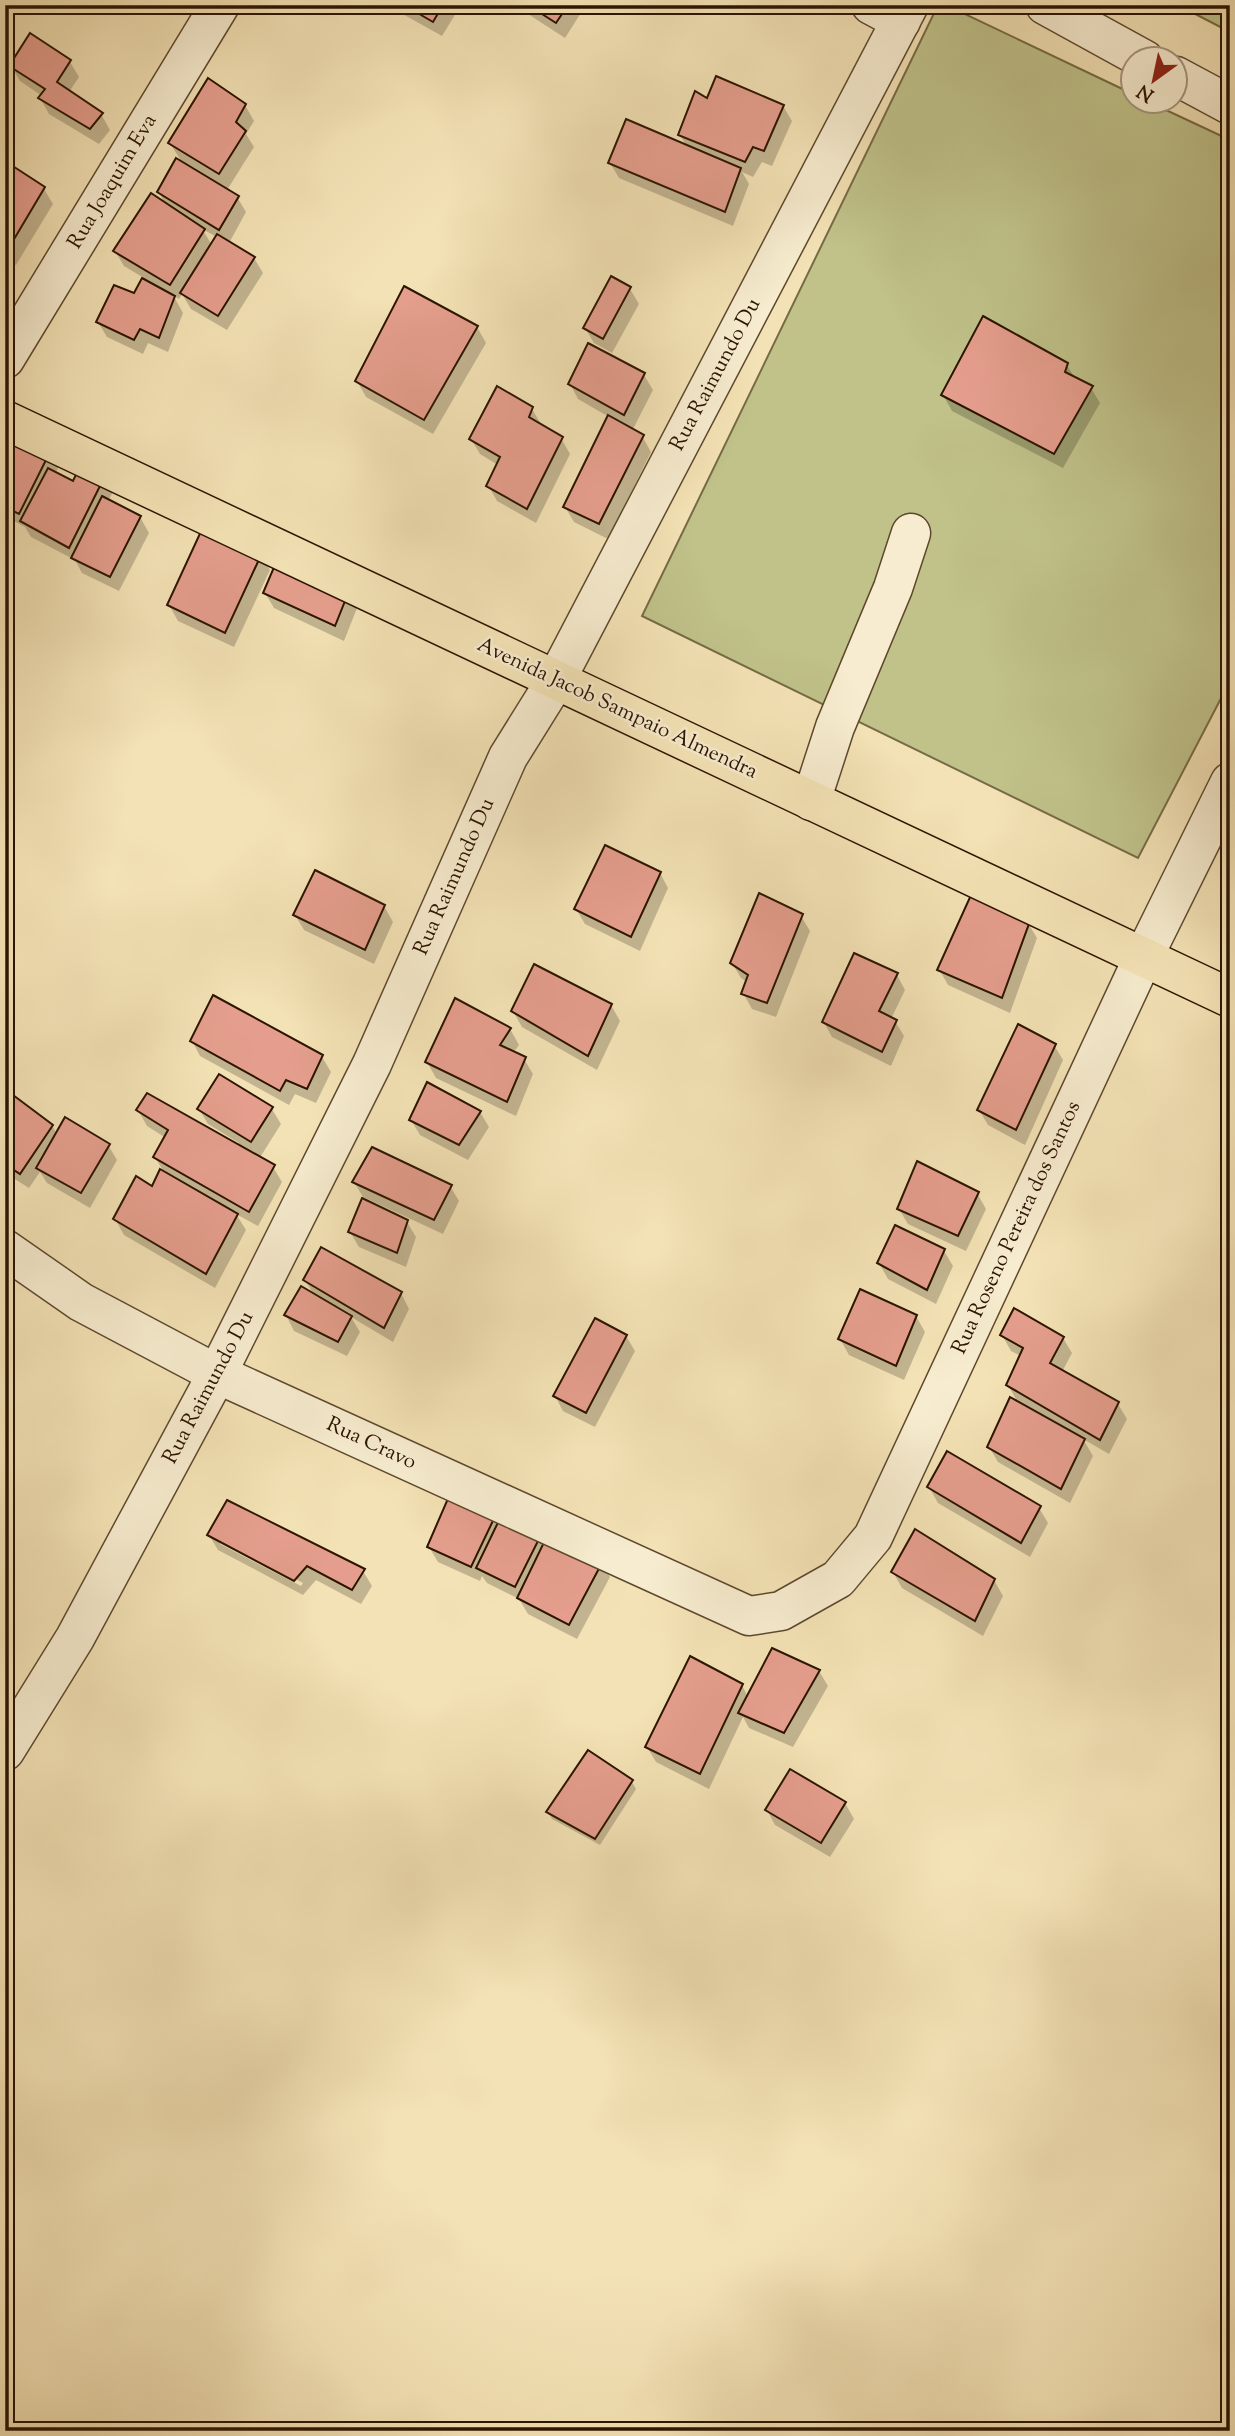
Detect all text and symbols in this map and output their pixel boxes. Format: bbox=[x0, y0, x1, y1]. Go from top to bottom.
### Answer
north arrow bbox=[1120, 46, 1190, 116]
text: N bbox=[1132, 77, 1160, 108]
street label: Rua Joaquim Eva bbox=[61, 109, 165, 255]
street label: Rua Raimundo Du bbox=[663, 293, 769, 457]
street label: Avenida Jacob Sampaio Almendra bbox=[472, 631, 762, 787]
street label: Rua Raimundo Du bbox=[407, 794, 503, 960]
street label: Rua Roseno Pereira dos Santos bbox=[945, 1096, 1089, 1360]
street label: Rua Raimundo Du bbox=[156, 1306, 262, 1470]
street label: Rua Cravo bbox=[321, 1410, 421, 1478]

